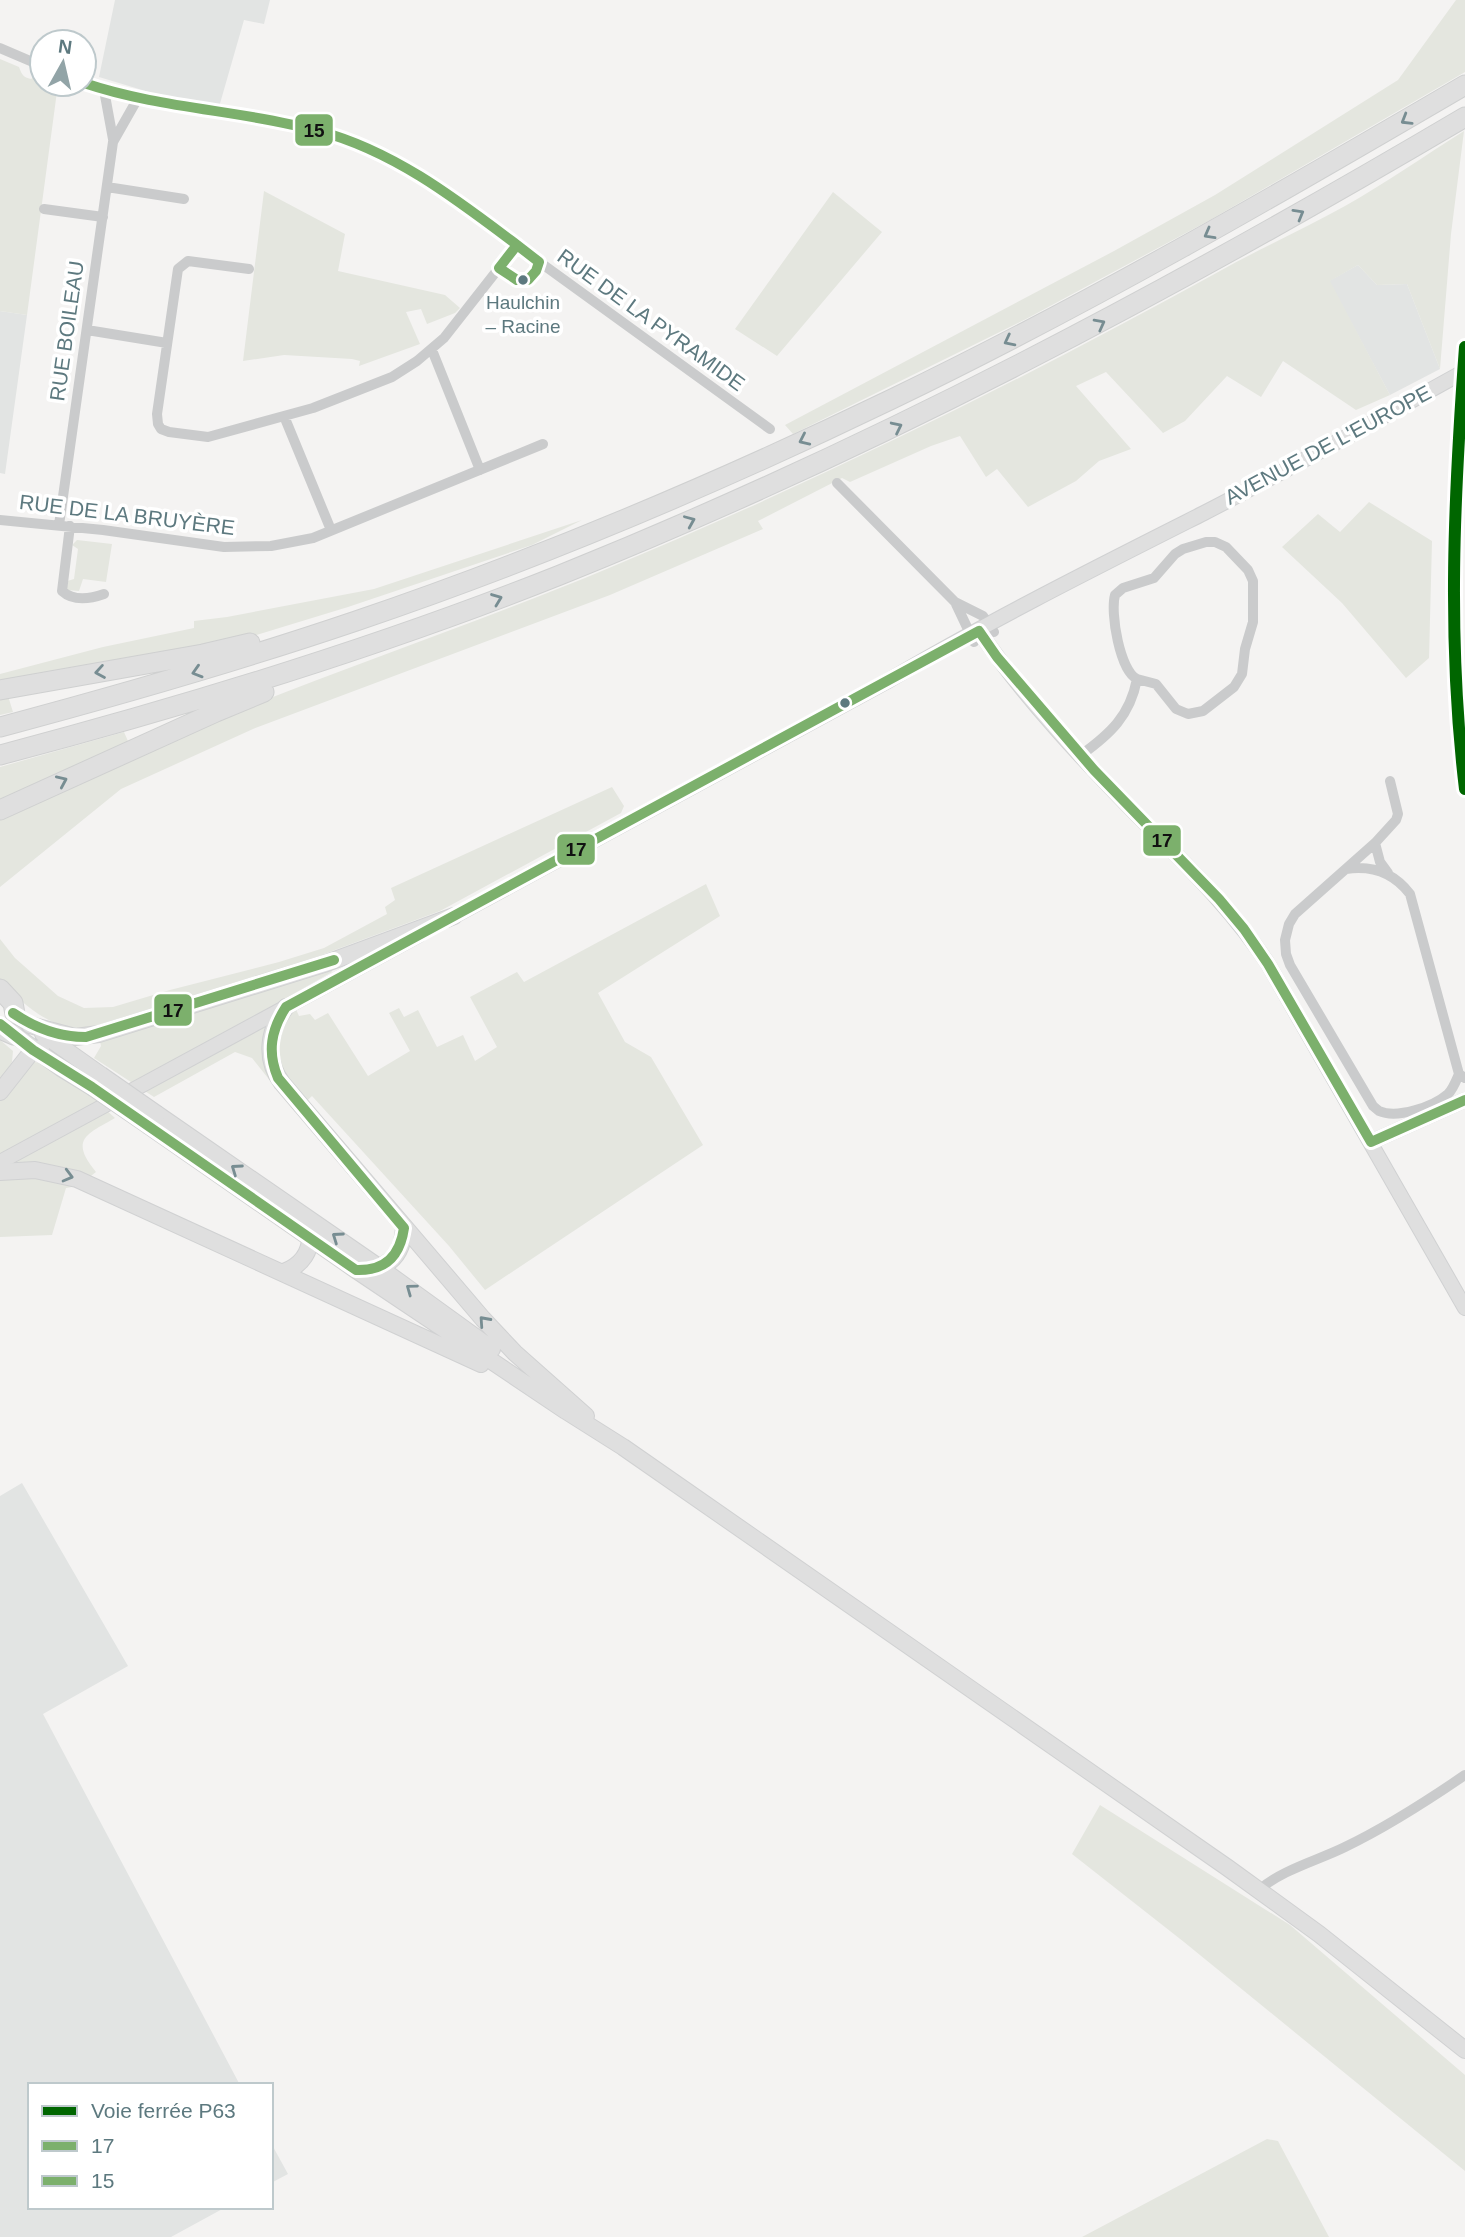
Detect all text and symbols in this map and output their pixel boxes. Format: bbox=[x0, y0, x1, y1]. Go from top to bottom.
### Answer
north arrow bbox=[28, 28, 98, 98]
text: N bbox=[57, 35, 74, 58]
one-way arrow bbox=[1401, 112, 1414, 125]
line badge: 15 bbox=[294, 113, 334, 147]
text: 15 bbox=[303, 120, 325, 141]
one-way arrow bbox=[1291, 209, 1304, 222]
one-way arrow bbox=[1204, 226, 1217, 239]
street label: RUE DE LA PYRAMIDE bbox=[553, 244, 749, 395]
street label: RUE BOILEAU bbox=[45, 259, 88, 402]
marker: Haulchin – Racine bbox=[516, 273, 530, 287]
place label: Haulchin – Racine bbox=[486, 292, 561, 337]
one-way arrow bbox=[1092, 319, 1105, 332]
one-way arrow bbox=[1004, 332, 1016, 346]
street label: AVENUE DE L'EUROPE bbox=[1221, 380, 1435, 509]
one-way arrow bbox=[890, 421, 902, 435]
one-way arrow bbox=[799, 432, 811, 446]
street label: RUE DE LA BRUYÈRE bbox=[18, 490, 236, 539]
one-way arrow bbox=[682, 515, 695, 529]
one-way arrow bbox=[490, 593, 502, 607]
one-way arrow bbox=[94, 664, 106, 679]
one-way arrow bbox=[191, 664, 203, 679]
unlabelled marker bbox=[838, 696, 852, 710]
one-way arrow bbox=[55, 775, 67, 789]
line badge: 17 bbox=[1142, 824, 1182, 857]
text: 17 bbox=[1151, 830, 1173, 851]
line badge: 17 bbox=[556, 833, 596, 866]
text: 17 bbox=[565, 839, 587, 860]
line badge: 17 bbox=[153, 993, 193, 1027]
text: 17 bbox=[162, 1000, 184, 1021]
one-way arrow bbox=[231, 1165, 244, 1177]
one-way arrow bbox=[61, 1168, 73, 1182]
one-way arrow bbox=[332, 1233, 345, 1245]
one-way arrow bbox=[406, 1285, 419, 1298]
one-way arrow bbox=[480, 1316, 493, 1329]
legend bbox=[28, 2083, 273, 2209]
text: Voie ferrée P63 bbox=[91, 2099, 236, 2122]
text: 17 bbox=[91, 2134, 114, 2157]
text: 15 bbox=[91, 2169, 114, 2192]

